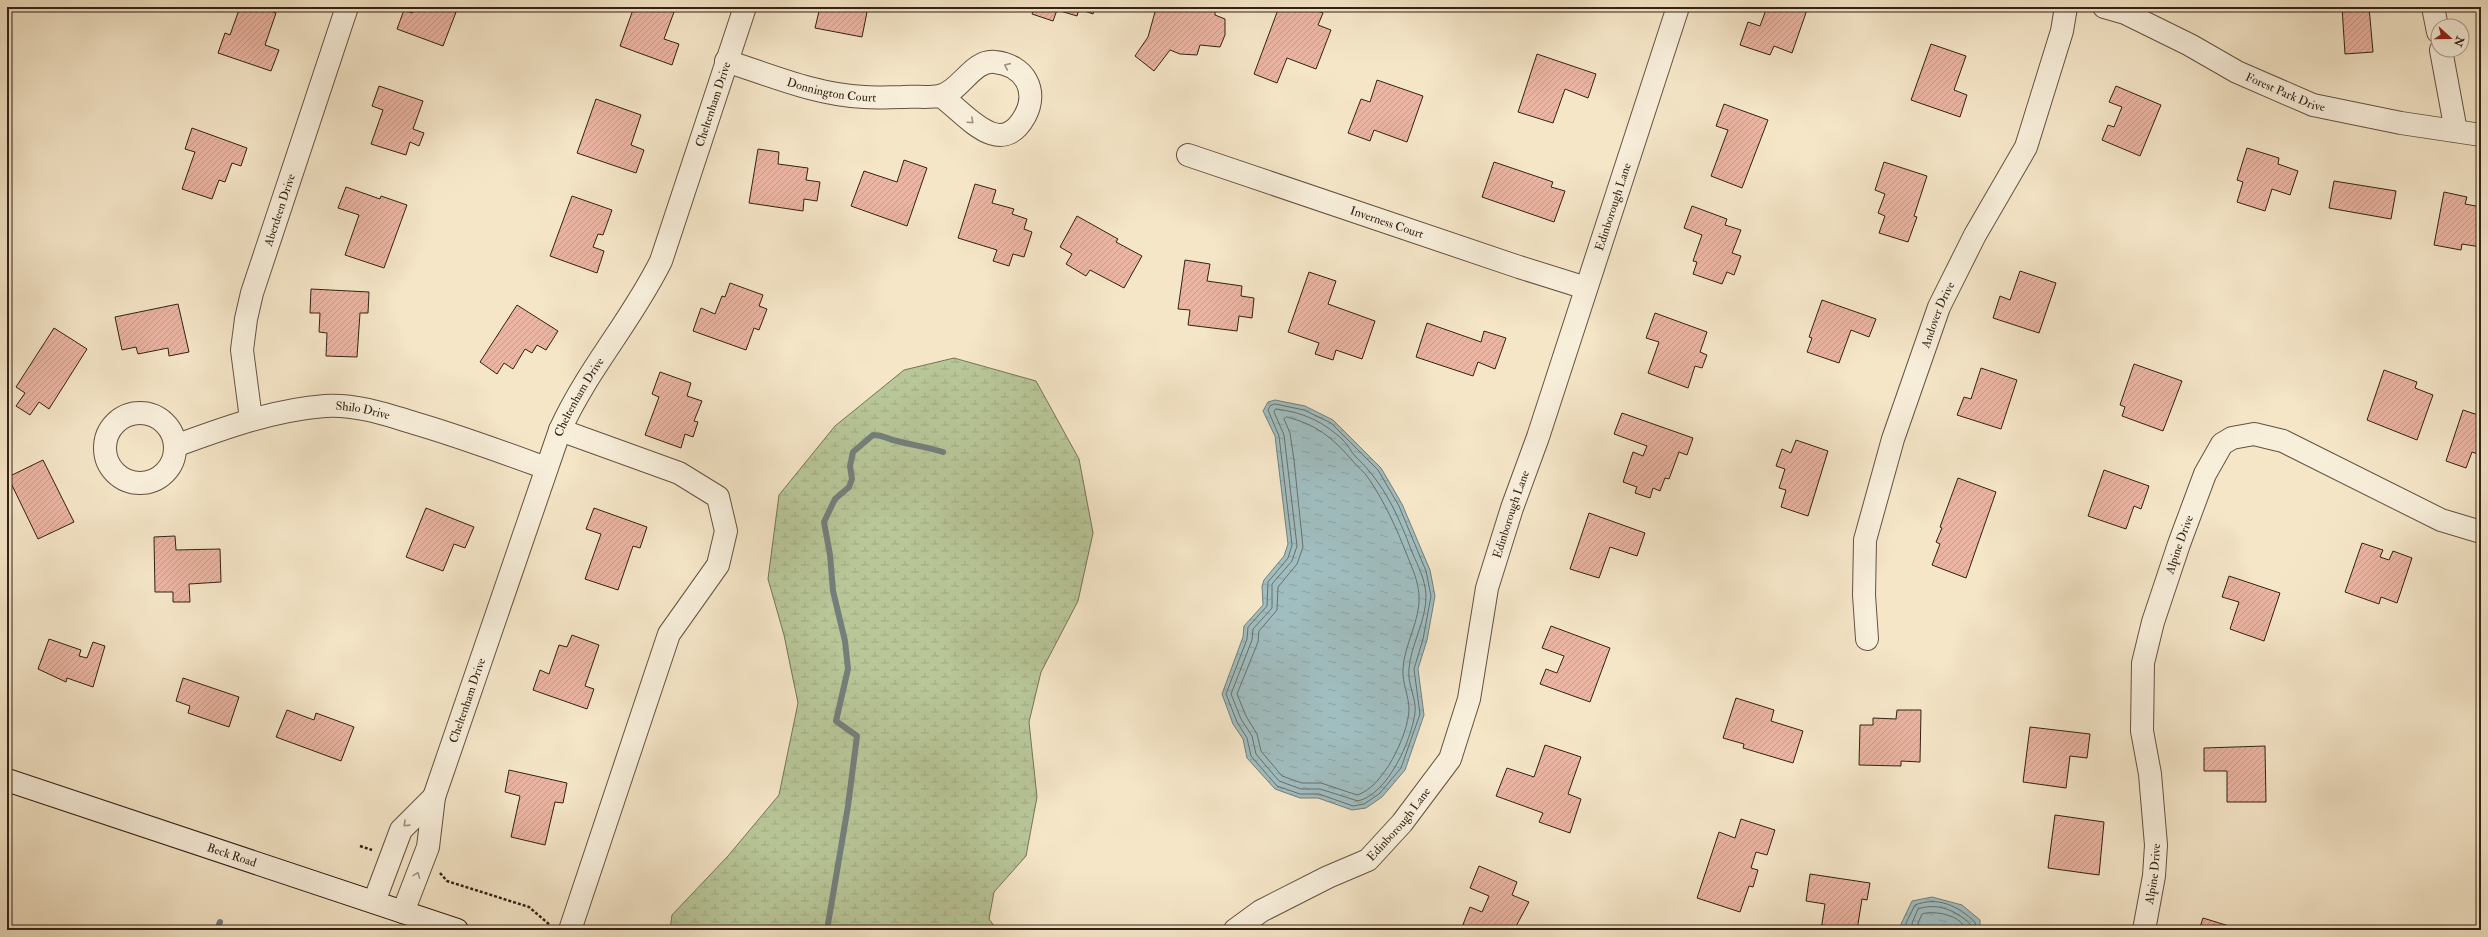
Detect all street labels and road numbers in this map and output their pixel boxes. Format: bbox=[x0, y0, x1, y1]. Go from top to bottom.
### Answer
street label: Cheltenham Drive bbox=[692, 60, 734, 149]
street label: Forest Park Drive bbox=[2243, 69, 2326, 115]
street label: Donnington Court bbox=[785, 74, 876, 105]
street label: Edinborough Lane bbox=[1592, 161, 1634, 253]
street label: Aberdeen Drive bbox=[260, 172, 299, 249]
street label: Inverness Court bbox=[1348, 203, 1426, 242]
street label: Andover Drive bbox=[1918, 279, 1958, 351]
street label: Cheltenham Drive bbox=[551, 354, 607, 439]
street label: Shilo Drive bbox=[335, 398, 392, 423]
street label: Edinborough Lane bbox=[1489, 468, 1533, 560]
street label: Alpine Drive bbox=[2162, 513, 2197, 577]
street label: Cheltenham Drive bbox=[446, 656, 489, 745]
street label: Edinborough Lane bbox=[1363, 784, 1434, 864]
street label: Beck Road bbox=[205, 840, 259, 870]
street label: Alpine Drive bbox=[2141, 843, 2164, 906]

